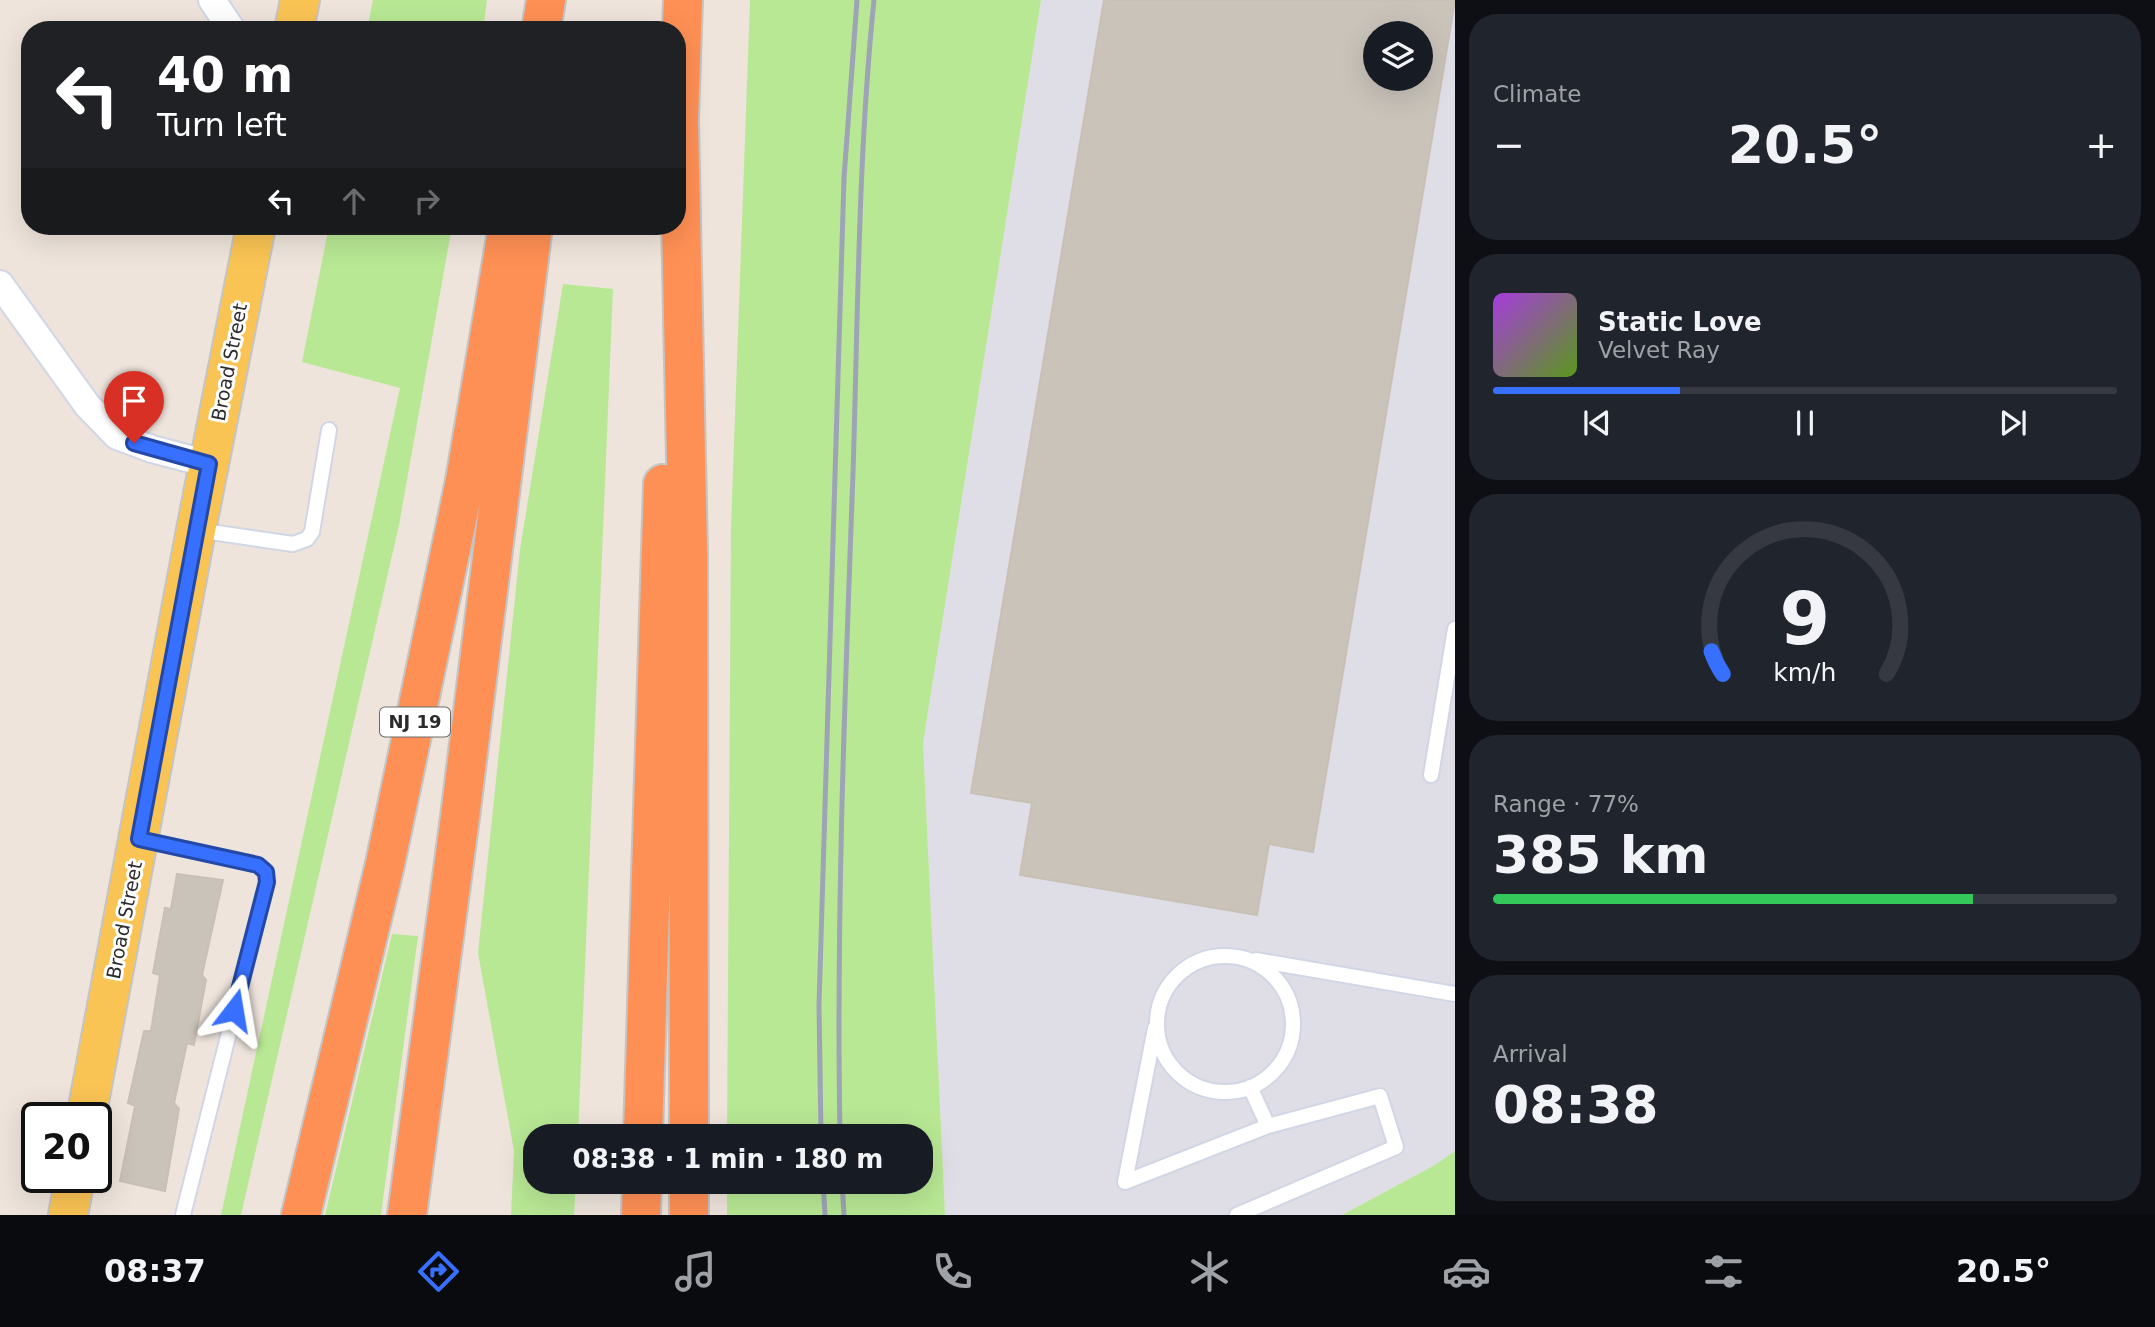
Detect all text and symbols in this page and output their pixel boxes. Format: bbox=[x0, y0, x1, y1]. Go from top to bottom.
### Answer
map controls bbox=[1363, 21, 1433, 91]
button: layers bbox=[1363, 21, 1433, 91]
text: 40 m bbox=[157, 47, 293, 104]
icon: left bbox=[42, 49, 133, 140]
text: Climate bbox=[1493, 81, 1582, 107]
text: Turn left bbox=[157, 106, 287, 144]
text: 20.5° bbox=[1728, 115, 1882, 175]
text: − bbox=[1493, 123, 1525, 167]
text: + bbox=[2085, 123, 2117, 167]
icon: left bbox=[262, 182, 300, 220]
icon: ahead bbox=[335, 182, 373, 220]
icon: right bbox=[408, 182, 446, 220]
street label: Broad Street bbox=[207, 301, 251, 423]
text: Static Love bbox=[1598, 307, 1762, 337]
text: Velvet Ray bbox=[1598, 337, 1720, 363]
pin bbox=[104, 371, 164, 443]
icon: arrive bbox=[115, 382, 153, 420]
icon: previous bbox=[1578, 404, 1616, 442]
icon: pause bbox=[1786, 404, 1824, 442]
icon: next bbox=[1994, 404, 2032, 442]
text: 9 bbox=[1780, 576, 1830, 661]
text: km/h bbox=[1773, 657, 1837, 686]
road number: NJ 19 bbox=[380, 708, 450, 736]
text: Range · 77% bbox=[1493, 791, 1639, 817]
text: 385 km bbox=[1493, 825, 1708, 885]
street label: Broad Street bbox=[102, 859, 146, 981]
position arrow bbox=[197, 973, 271, 1047]
text: Arrival bbox=[1493, 1041, 1568, 1067]
text: 08:38 bbox=[1493, 1075, 1659, 1135]
speed limit sign: 20 bbox=[21, 1102, 112, 1193]
text: 08:38 · 1 min · 180 m bbox=[573, 1144, 883, 1174]
icon: directions bbox=[414, 1247, 463, 1296]
icon: music bbox=[671, 1247, 720, 1296]
icon: phone bbox=[928, 1247, 977, 1296]
icon: climate bbox=[1185, 1247, 1234, 1296]
icon: car bbox=[1442, 1247, 1491, 1296]
icon: filters bbox=[1699, 1247, 1748, 1296]
text: 08:37 bbox=[104, 1252, 206, 1290]
text: 20.5° bbox=[1956, 1252, 2051, 1290]

